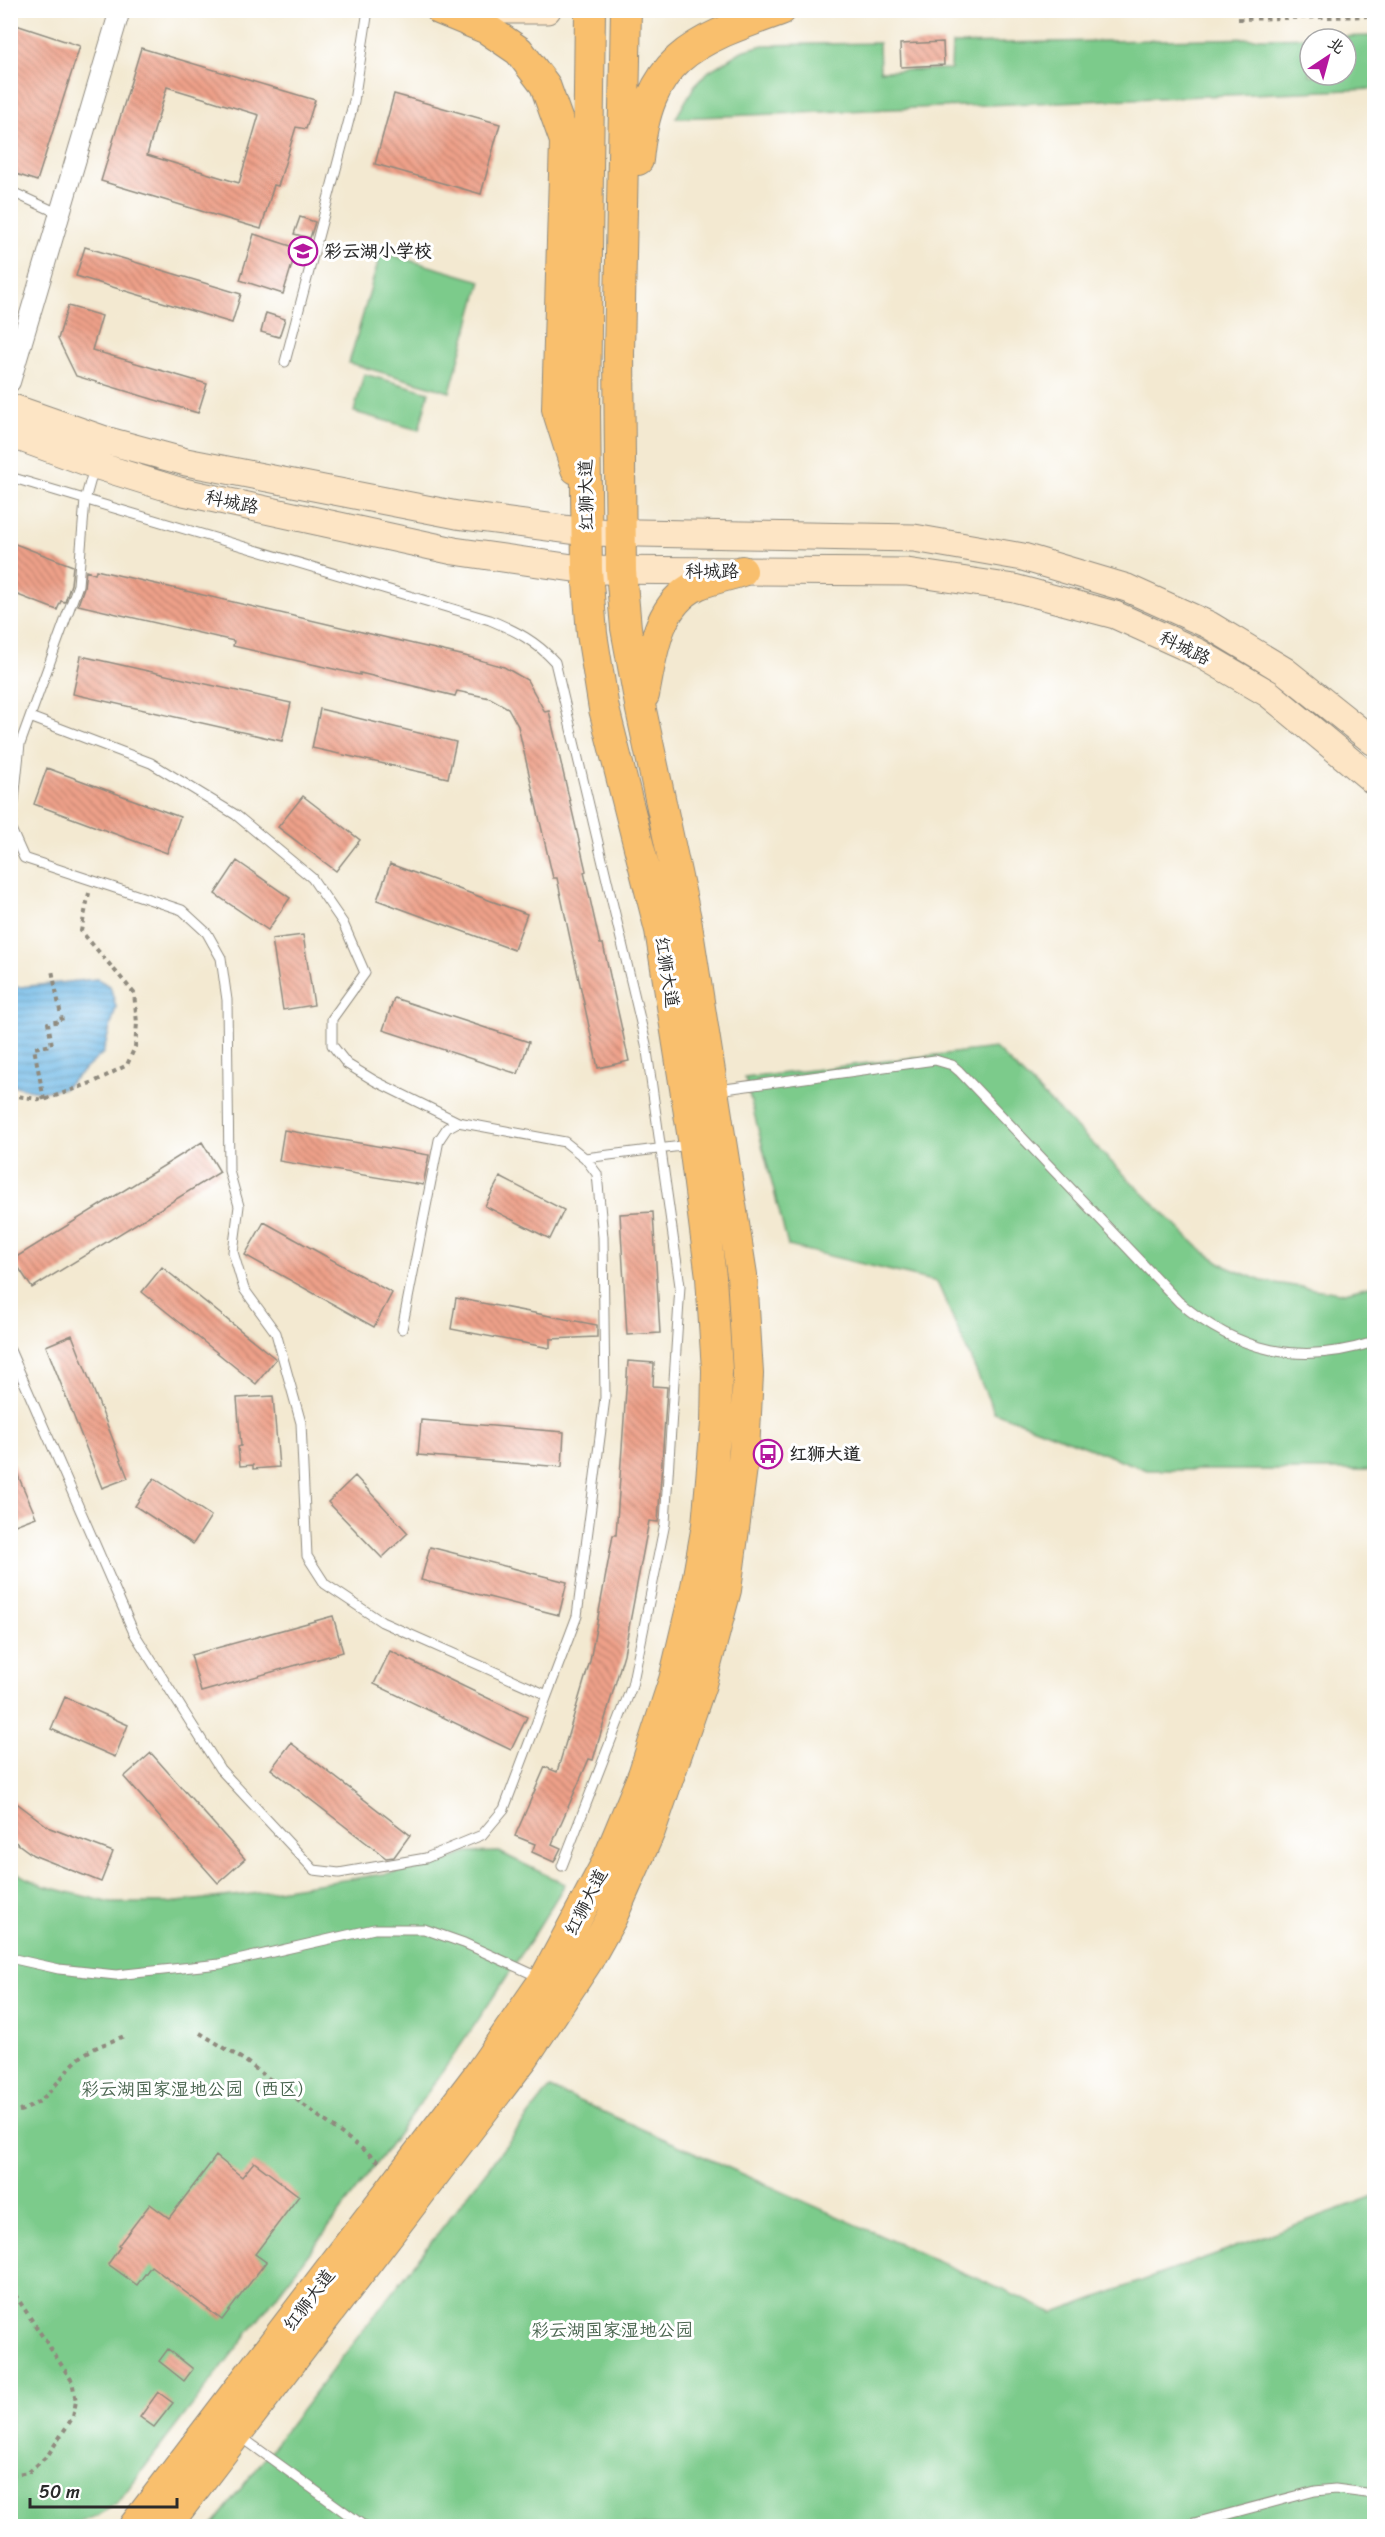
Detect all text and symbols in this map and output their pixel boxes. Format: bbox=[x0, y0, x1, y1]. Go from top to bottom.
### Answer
north arrow bbox=[1298, 27, 1358, 87]
text: 北 bbox=[1322, 29, 1352, 62]
school or university icon: 彩云湖小学校 bbox=[287, 235, 319, 267]
place label: 彩云湖小学校 bbox=[324, 235, 432, 267]
street label: 红狮大道 bbox=[569, 459, 603, 531]
street label: 科城路 bbox=[202, 481, 262, 523]
street label: 科城路 bbox=[685, 555, 739, 587]
street label: 科城路 bbox=[1154, 622, 1216, 674]
street label: 红狮大道 bbox=[646, 934, 688, 1010]
bus stop icon: 红狮大道 bbox=[752, 1438, 784, 1470]
place label: 红狮大道 bbox=[789, 1438, 861, 1470]
street label: 红狮大道 bbox=[555, 1863, 617, 1941]
park label: 彩云湖国家湿地公园（西区） bbox=[81, 2073, 315, 2105]
street label: 红狮大道 bbox=[275, 2262, 343, 2338]
park label: 彩云湖国家湿地公园 bbox=[531, 2314, 693, 2346]
scale bar bbox=[30, 2471, 177, 2509]
text: 50 m bbox=[39, 2476, 80, 2508]

